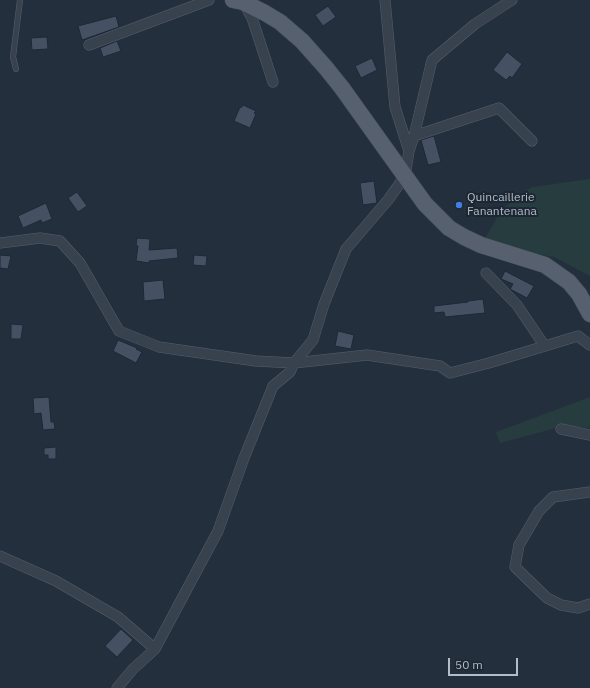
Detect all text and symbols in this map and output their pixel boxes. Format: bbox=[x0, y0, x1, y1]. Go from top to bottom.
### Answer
place label: Quincaillerie Fanantenana bbox=[467, 191, 537, 219]
marker: Quincaillerie Fanantenana bbox=[454, 200, 464, 210]
scale bar bbox=[450, 650, 520, 676]
text: 50 m bbox=[455, 657, 483, 672]

